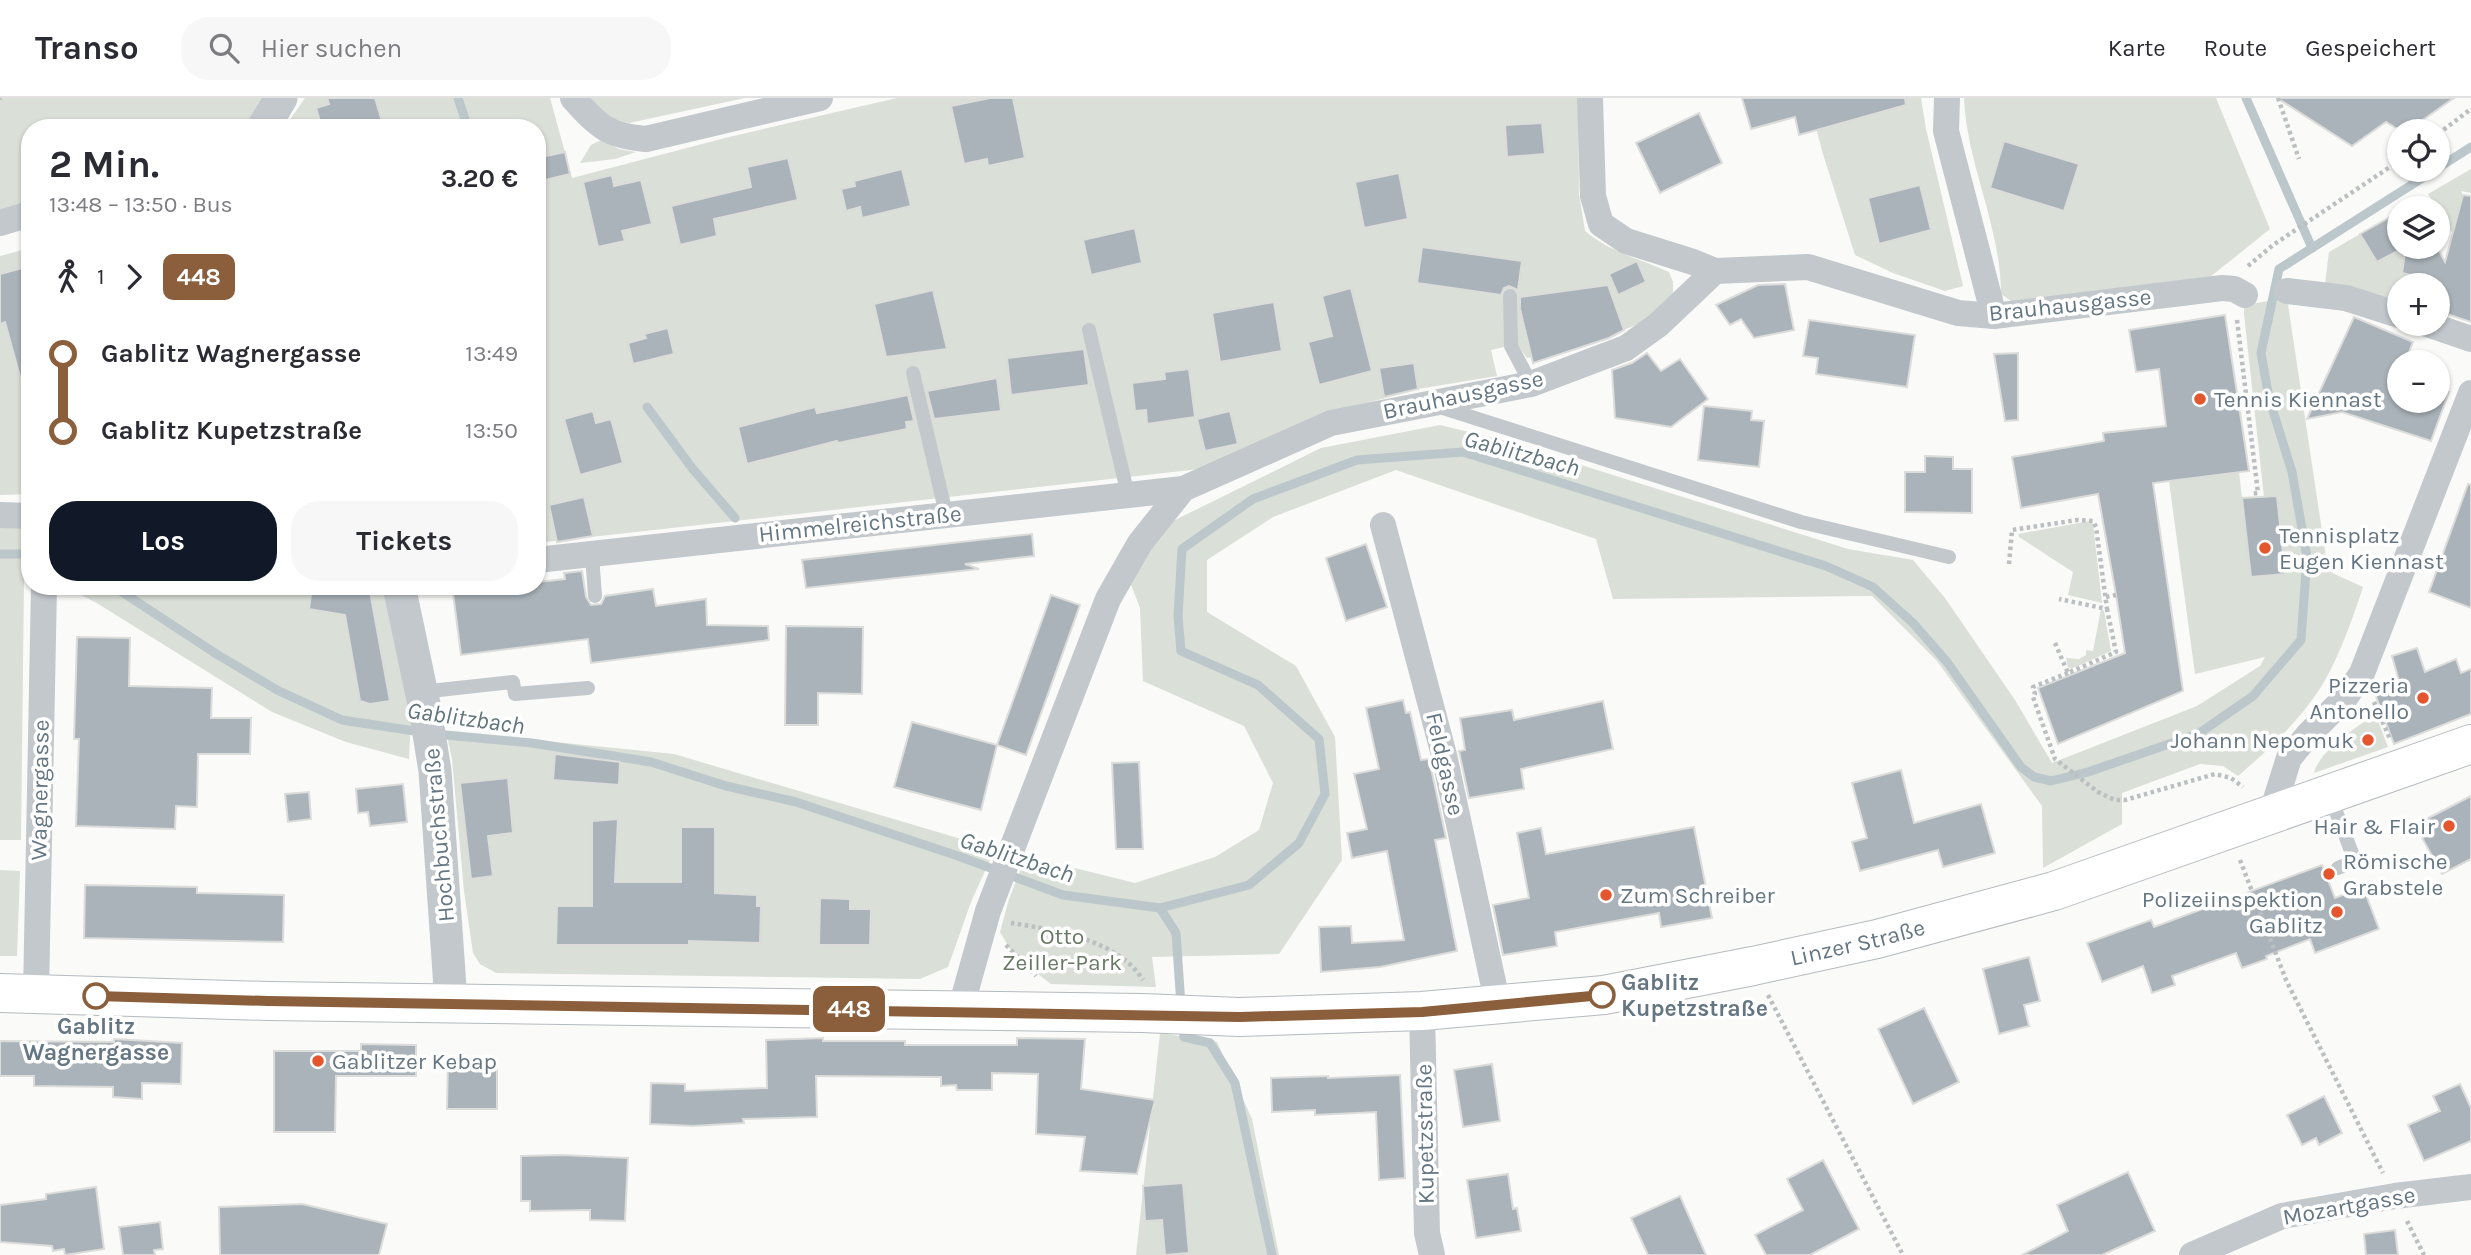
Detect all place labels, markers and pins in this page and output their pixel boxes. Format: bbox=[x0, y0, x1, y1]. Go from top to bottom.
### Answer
place label: Tennis Kiennast bbox=[2214, 386, 2382, 413]
marker: Tennis Kiennast bbox=[2192, 391, 2208, 407]
place label: Tennisplatz Eugen Kiennast bbox=[2279, 522, 2444, 575]
marker: Tennisplatz Eugen Kiennast bbox=[2257, 540, 2273, 556]
place label: Pizzeria Antonello bbox=[2310, 672, 2409, 725]
marker: Pizzeria Antonello bbox=[2415, 690, 2431, 706]
place label: Johann Nepomuk bbox=[2170, 727, 2354, 754]
marker: Johann Nepomuk bbox=[2360, 732, 2376, 748]
place label: Hair & Flair bbox=[2314, 813, 2436, 840]
marker: Hair & Flair bbox=[2441, 818, 2457, 834]
place label: Römische Grabstele bbox=[2343, 848, 2448, 901]
marker: Römische Grabstele bbox=[2321, 866, 2337, 882]
place label: Zum Schreiber bbox=[1620, 882, 1776, 909]
place label: Polizeiinspektion Gablitz bbox=[2142, 886, 2323, 939]
marker: Zum Schreiber bbox=[1598, 887, 1614, 903]
marker: Polizeiinspektion Gablitz bbox=[2329, 904, 2345, 920]
place label: Gablitz Kupetzstraße bbox=[1621, 969, 1768, 1022]
marker: Gablitz Kupetzstraße bbox=[1589, 982, 1615, 1008]
marker: Gablitz Wagnergasse bbox=[83, 983, 109, 1009]
place label: Gablitz Wagnergasse bbox=[23, 1013, 169, 1066]
place label: Gablitzer Kebap bbox=[332, 1048, 497, 1075]
marker: Gablitzer Kebap bbox=[310, 1053, 326, 1069]

